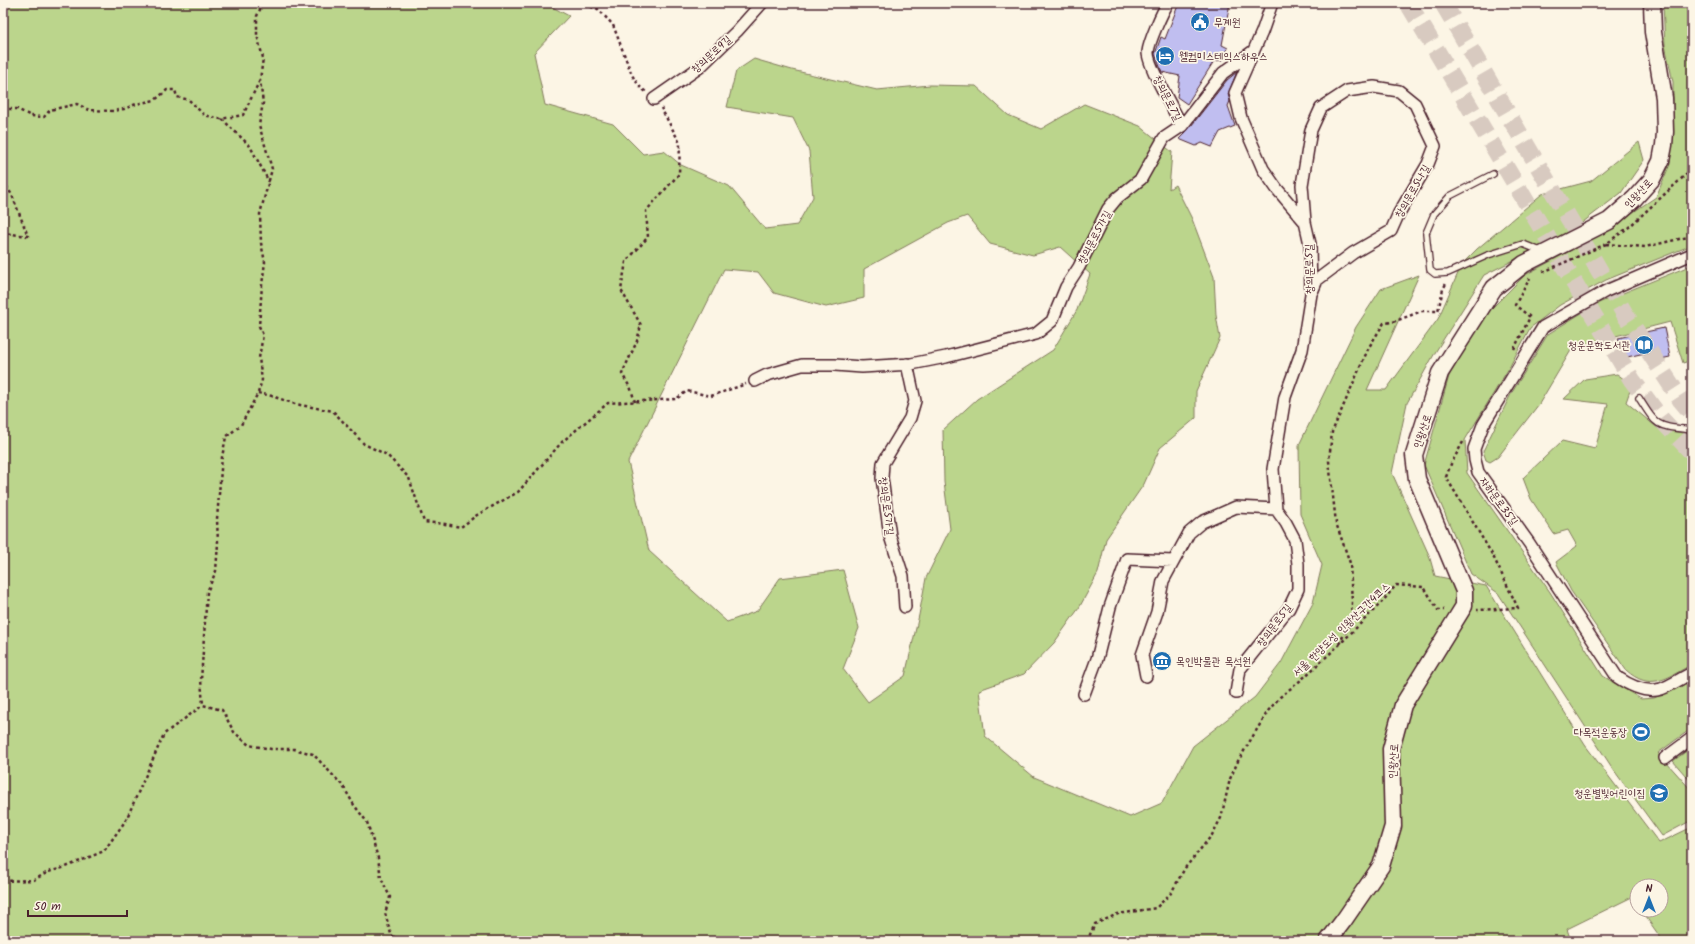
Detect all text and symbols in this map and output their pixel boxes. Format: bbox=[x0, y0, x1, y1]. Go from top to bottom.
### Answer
public building icon: 무계원 bbox=[1189, 11, 1211, 33]
place label: 무계원 bbox=[1214, 14, 1241, 32]
street label: 창의문로9길 bbox=[687, 31, 736, 78]
hotel icon: 웰컴미스테익스하우스 bbox=[1154, 45, 1176, 67]
place label: 웰컴미스테익스하우스 bbox=[1179, 48, 1268, 66]
street label: 창의문로7길 bbox=[1148, 72, 1186, 125]
street label: 창의문로5나길 bbox=[1390, 161, 1435, 222]
street label: 인왕산로 bbox=[1620, 174, 1657, 213]
street label: 창의문로5가길 bbox=[1073, 207, 1117, 268]
street label: 창의문로5길 bbox=[1301, 244, 1319, 294]
library icon: 청운문학도서관 bbox=[1633, 334, 1655, 356]
place label: 청운문학도서관 bbox=[1568, 337, 1630, 355]
street label: 인왕산로 bbox=[1409, 412, 1437, 451]
street label: 자하문로35길 bbox=[1474, 473, 1522, 530]
street label: 창의문로5가길 bbox=[873, 476, 899, 537]
street label: 서울 한양도성 인왕산구간4코스 bbox=[1289, 578, 1395, 681]
street label: 창의문로5길 bbox=[1253, 600, 1297, 651]
museum icon: 목인박물관 목석원 bbox=[1151, 650, 1173, 672]
place label: 목인박물관 목석원 bbox=[1176, 653, 1251, 671]
sports icon: 다목적운동장 bbox=[1630, 721, 1652, 743]
place label: 다목적운동장 bbox=[1574, 724, 1627, 742]
street label: 인왕산로 bbox=[1384, 743, 1404, 779]
school or university icon: 청운별빛어린이집 bbox=[1648, 782, 1670, 804]
place label: 청운별빛어린이집 bbox=[1574, 785, 1645, 803]
north arrow bbox=[1629, 878, 1669, 918]
text: N bbox=[1646, 880, 1653, 898]
scale bar bbox=[28, 892, 127, 918]
text: 50 m bbox=[34, 897, 61, 916]

